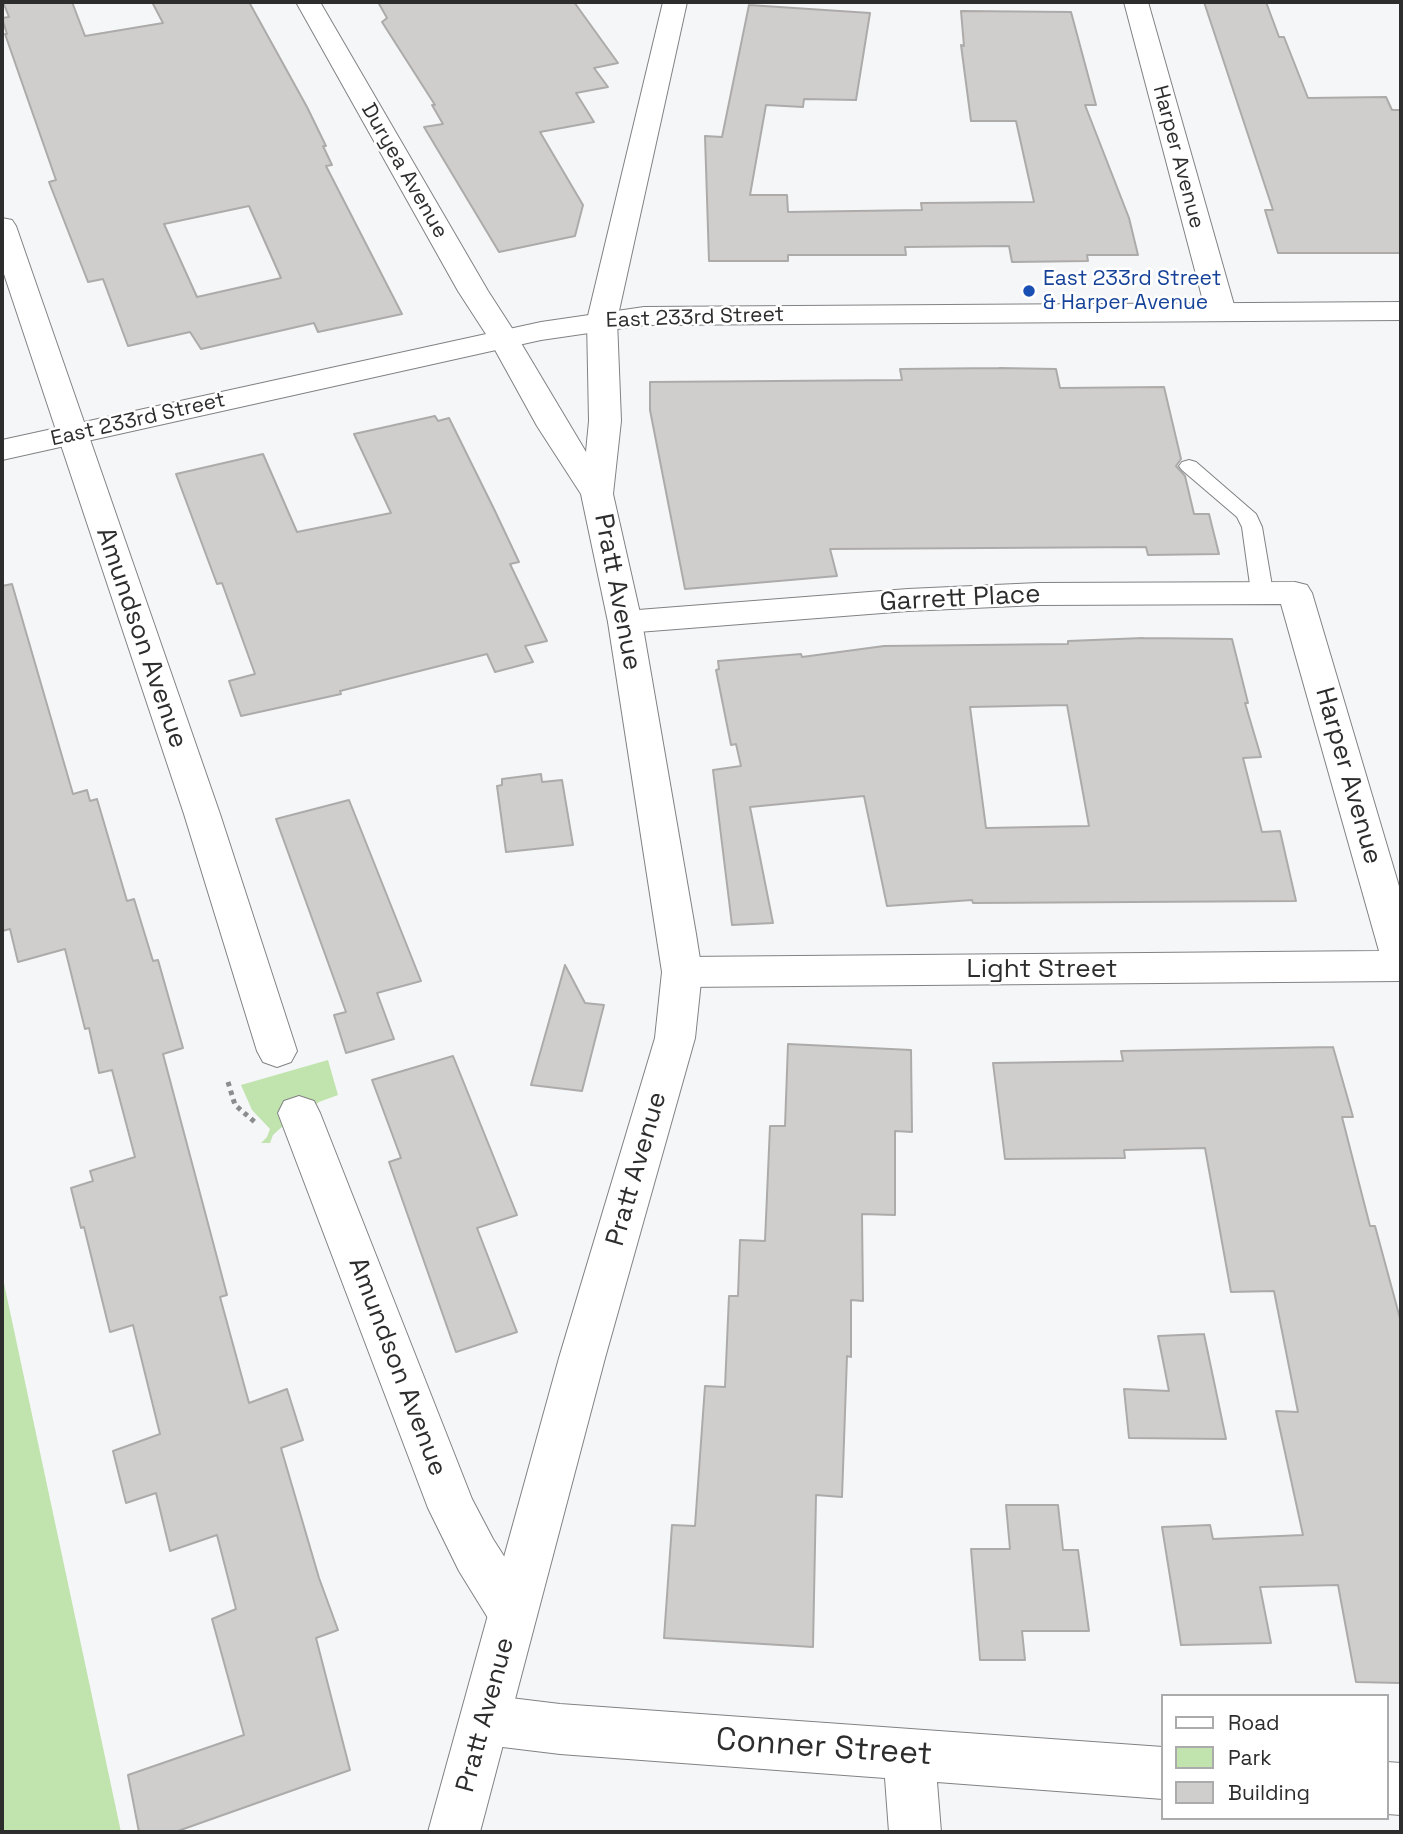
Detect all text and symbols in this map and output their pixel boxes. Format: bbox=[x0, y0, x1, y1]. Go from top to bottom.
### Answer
street label: Harper Avenue bbox=[1147, 83, 1209, 231]
street label: Duryea Avenue bbox=[355, 99, 453, 243]
place label: East 233rd Street & Harper Avenue bbox=[1043, 266, 1221, 316]
marker: East 233rd Street & Harper Avenue bbox=[1021, 283, 1037, 299]
street label: East 233rd Street bbox=[605, 302, 785, 334]
street label: East 233rd Street bbox=[48, 388, 228, 452]
street label: Pratt Avenue bbox=[587, 511, 647, 673]
street label: Amundson Avenue bbox=[89, 524, 193, 752]
street label: Garrett Place bbox=[879, 579, 1041, 619]
street label: Harper Avenue bbox=[1308, 684, 1388, 868]
street label: Light Street bbox=[967, 954, 1117, 986]
street label: Pratt Avenue bbox=[600, 1088, 674, 1250]
street label: Amundson Avenue bbox=[341, 1253, 453, 1481]
street label: Pratt Avenue bbox=[450, 1634, 522, 1796]
legend bbox=[1162, 1694, 1389, 1820]
text: Road bbox=[1228, 1709, 1280, 1736]
street label: Conner Street bbox=[715, 1721, 933, 1775]
text: Park bbox=[1228, 1744, 1272, 1771]
text: Building bbox=[1228, 1779, 1310, 1806]

